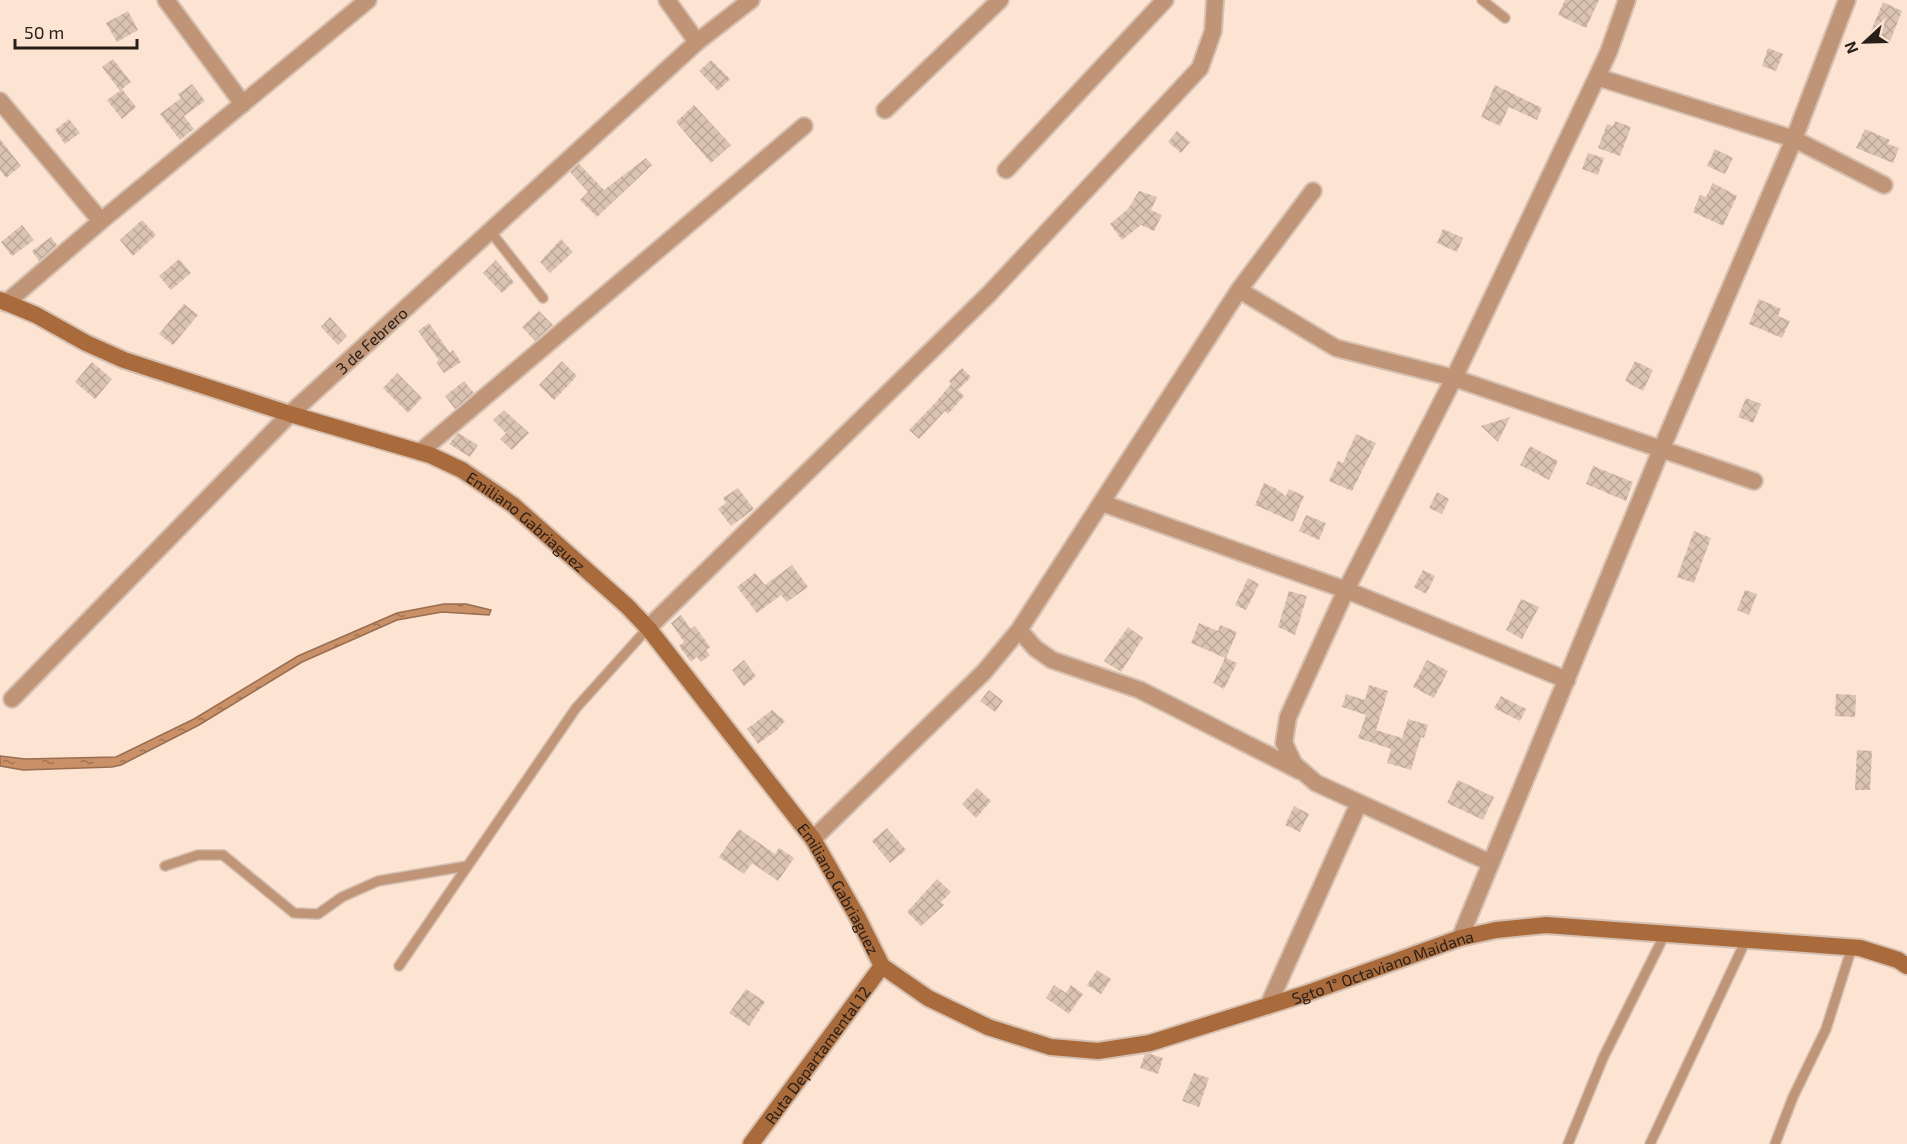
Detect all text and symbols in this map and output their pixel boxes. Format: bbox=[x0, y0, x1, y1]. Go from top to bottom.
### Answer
scale bar bbox=[15, 12, 136, 50]
north arrow bbox=[1835, 12, 1895, 72]
text: 50 m bbox=[24, 21, 64, 43]
text: N bbox=[1840, 39, 1862, 57]
street label: 3 de Febrero bbox=[331, 302, 411, 377]
street label: Emiliano Gabriaguez bbox=[463, 467, 590, 575]
street label: Emiliano Gabriaguez bbox=[794, 819, 884, 957]
street label: Sgto 1° Octaviano Maidana bbox=[1289, 926, 1475, 1007]
street label: Ruta Departamental 12 bbox=[760, 982, 874, 1127]

